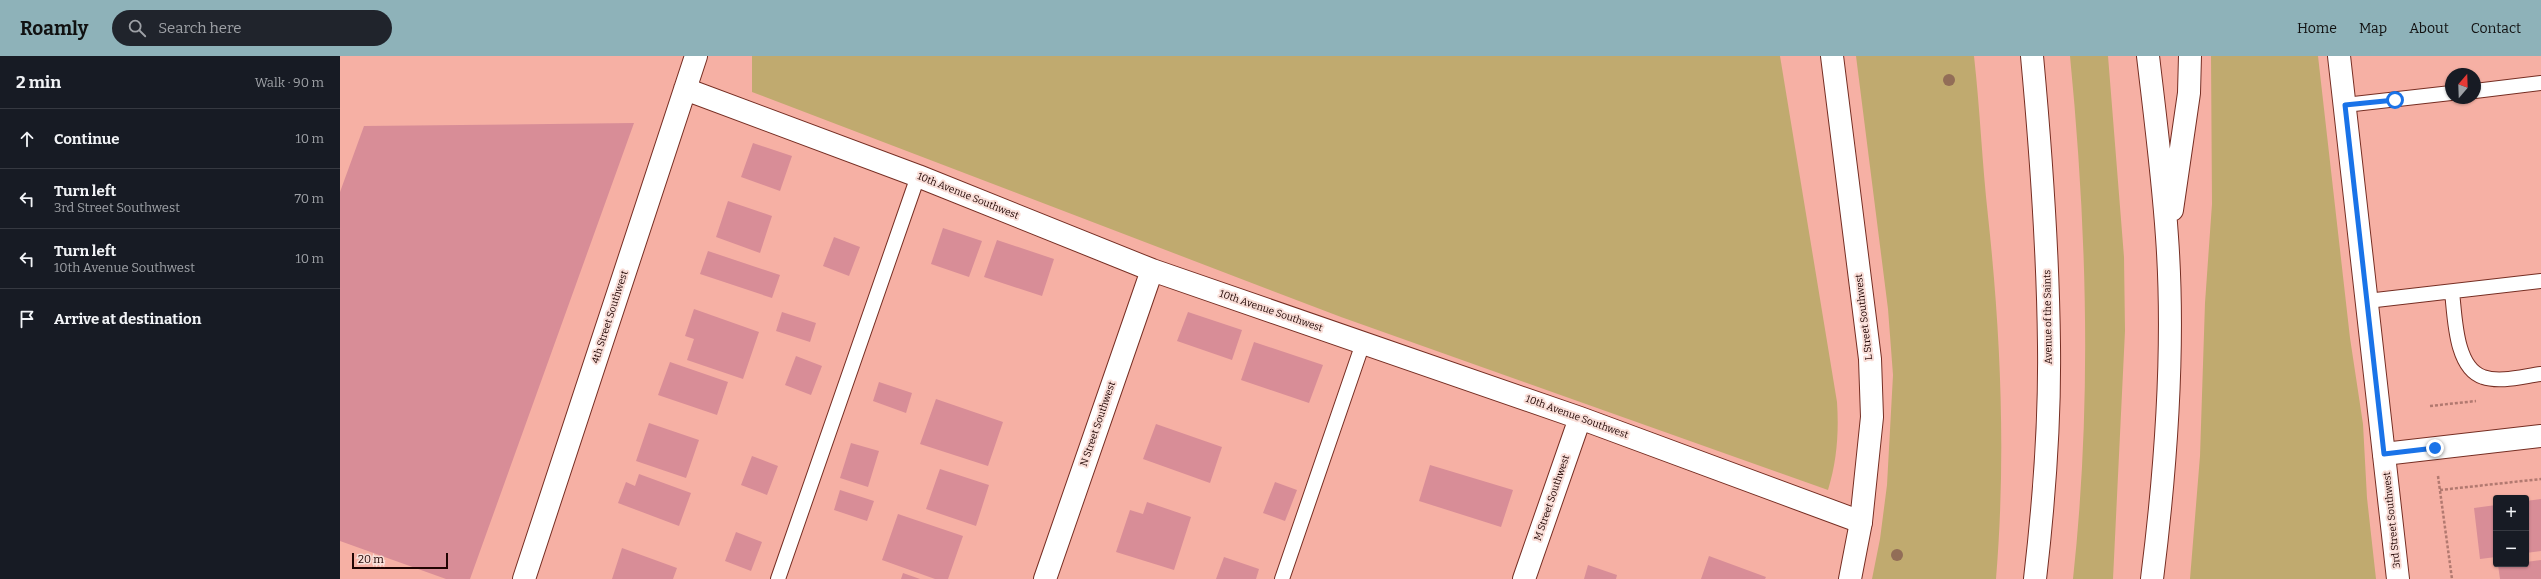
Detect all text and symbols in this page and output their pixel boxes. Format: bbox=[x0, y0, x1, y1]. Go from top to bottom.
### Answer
search box bbox=[112, 10, 392, 46]
text: Roamly bbox=[20, 17, 88, 40]
icon: search bbox=[126, 17, 148, 39]
text: Search here bbox=[158, 19, 242, 37]
text: Home bbox=[2297, 20, 2337, 37]
text: Map bbox=[2359, 20, 2387, 37]
text: About bbox=[2409, 20, 2449, 37]
text: Contact bbox=[2471, 20, 2521, 37]
north arrow bbox=[2445, 68, 2481, 104]
text: 2 min bbox=[16, 72, 61, 93]
text: Walk · 90 m bbox=[255, 75, 324, 90]
route start bbox=[2386, 91, 2404, 109]
icon: ahead bbox=[16, 128, 38, 150]
text: Continue bbox=[54, 130, 120, 148]
text: 10 m bbox=[295, 131, 324, 146]
street label: 10th Avenue Southwest bbox=[916, 170, 1021, 222]
text: Turn left bbox=[54, 182, 116, 200]
icon: left bbox=[16, 188, 38, 210]
text: 70 m bbox=[294, 191, 324, 206]
text: 3rd Street Southwest bbox=[54, 200, 180, 215]
text: Turn left bbox=[54, 242, 116, 260]
icon: left bbox=[16, 248, 38, 270]
text: 10 m bbox=[295, 251, 324, 266]
text: 10th Avenue Southwest bbox=[54, 260, 195, 275]
street label: 4th Street Southwest bbox=[589, 269, 631, 365]
street label: Avenue of the Saints bbox=[2041, 269, 2055, 364]
street label: L Street Southwest bbox=[1853, 273, 1875, 361]
street label: 10th Avenue Southwest bbox=[1218, 288, 1325, 334]
icon: arrive bbox=[16, 308, 38, 330]
text: Arrive at destination bbox=[54, 310, 201, 328]
street label: N Street Southwest bbox=[1078, 380, 1118, 468]
street label: 10th Avenue Southwest bbox=[1524, 393, 1630, 441]
route end bbox=[2426, 439, 2444, 457]
street label: M Street Southwest bbox=[1532, 453, 1572, 543]
street label: 3rd Street Southwest bbox=[2381, 471, 2403, 569]
map controls bbox=[2493, 495, 2529, 567]
button: + bbox=[2493, 495, 2529, 531]
button: − bbox=[2493, 531, 2529, 567]
scale bar bbox=[352, 551, 448, 570]
text: 20 m bbox=[358, 553, 384, 566]

